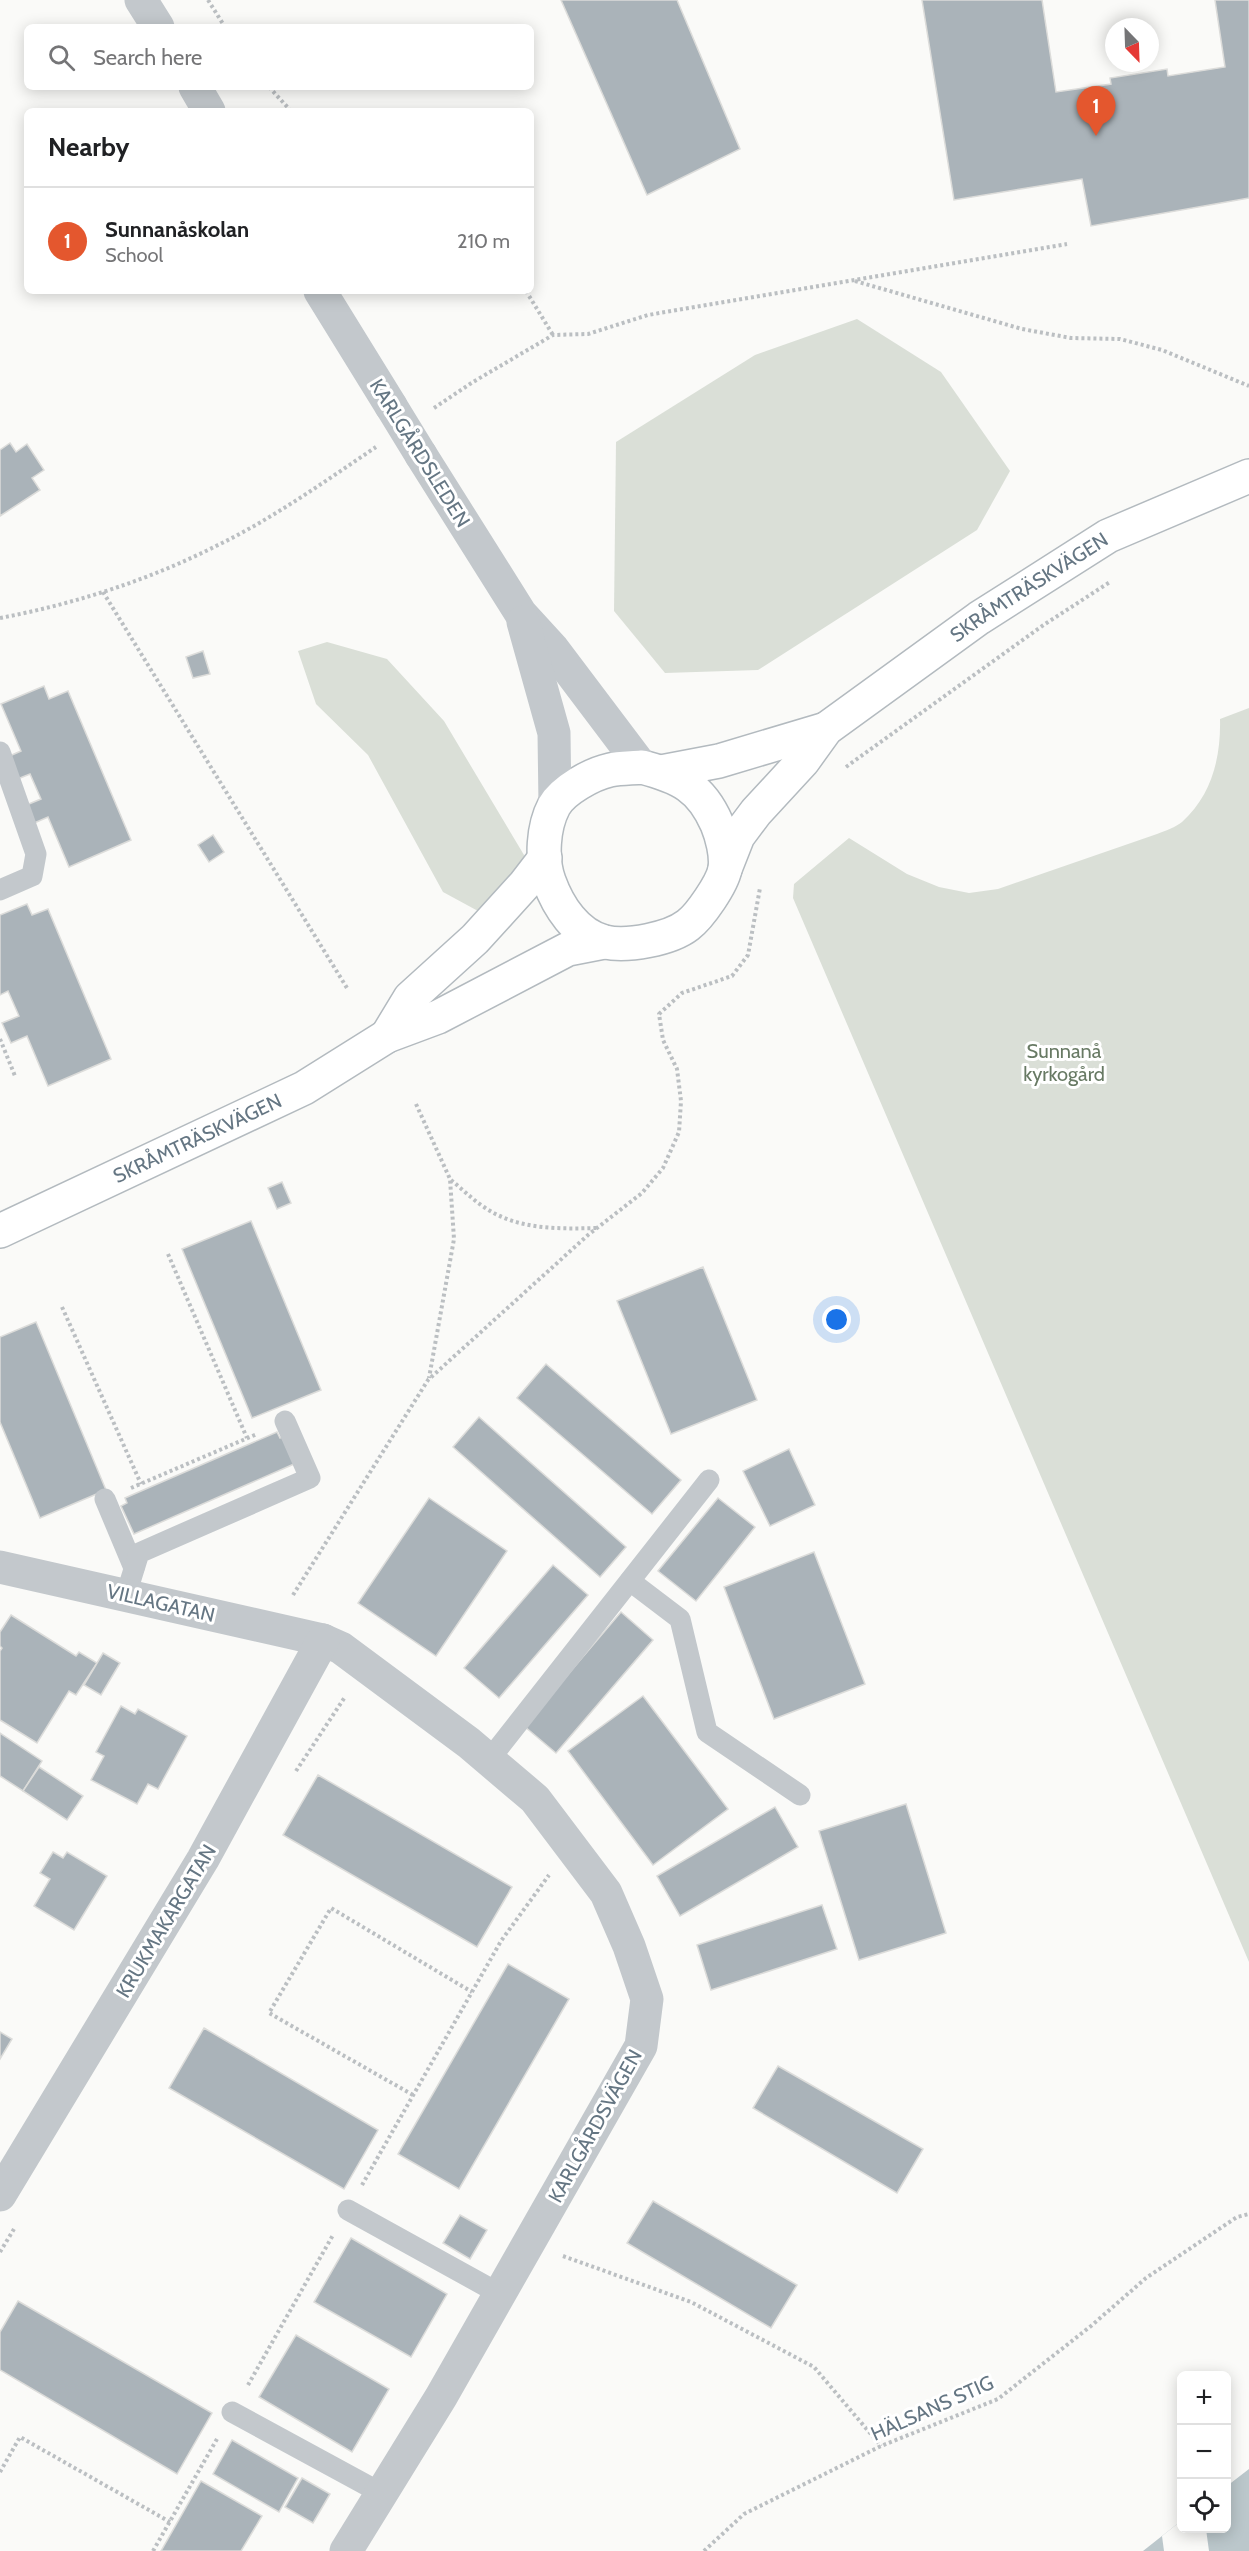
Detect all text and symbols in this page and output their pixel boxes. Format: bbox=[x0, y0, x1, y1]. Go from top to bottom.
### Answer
north arrow bbox=[1105, 18, 1159, 72]
search box bbox=[24, 24, 534, 90]
icon: search bbox=[45, 41, 78, 74]
text: Search here bbox=[93, 44, 202, 71]
pin: 1 bbox=[1076, 86, 1116, 136]
text: Nearby bbox=[48, 131, 129, 163]
text: Sunnanåskolan bbox=[105, 216, 249, 243]
text: 1 bbox=[64, 229, 71, 253]
text: 210 m bbox=[457, 229, 510, 253]
text: School bbox=[105, 243, 163, 267]
street label: KARLGÅRDSLEDEN bbox=[365, 375, 475, 531]
street label: SKRÅMTRÄSKVÄGEN bbox=[945, 527, 1112, 647]
park label: Sunnanå kyrkogård bbox=[1023, 1039, 1105, 1086]
street label: SKRÅMTRÄSKVÄGEN bbox=[109, 1088, 285, 1188]
your location bbox=[822, 1305, 851, 1334]
street label: VILLAGATAN bbox=[105, 1579, 217, 1627]
street label: KRUKMAKARGATAN bbox=[111, 1840, 221, 2002]
street label: KARLGÅRDSVÄGEN bbox=[543, 2045, 647, 2207]
street label: HÄLSANS STIG bbox=[867, 2370, 997, 2446]
map controls bbox=[1177, 2371, 1231, 2533]
button: + bbox=[1177, 2371, 1231, 2425]
button: − bbox=[1177, 2425, 1231, 2479]
button: locate bbox=[1177, 2479, 1231, 2533]

